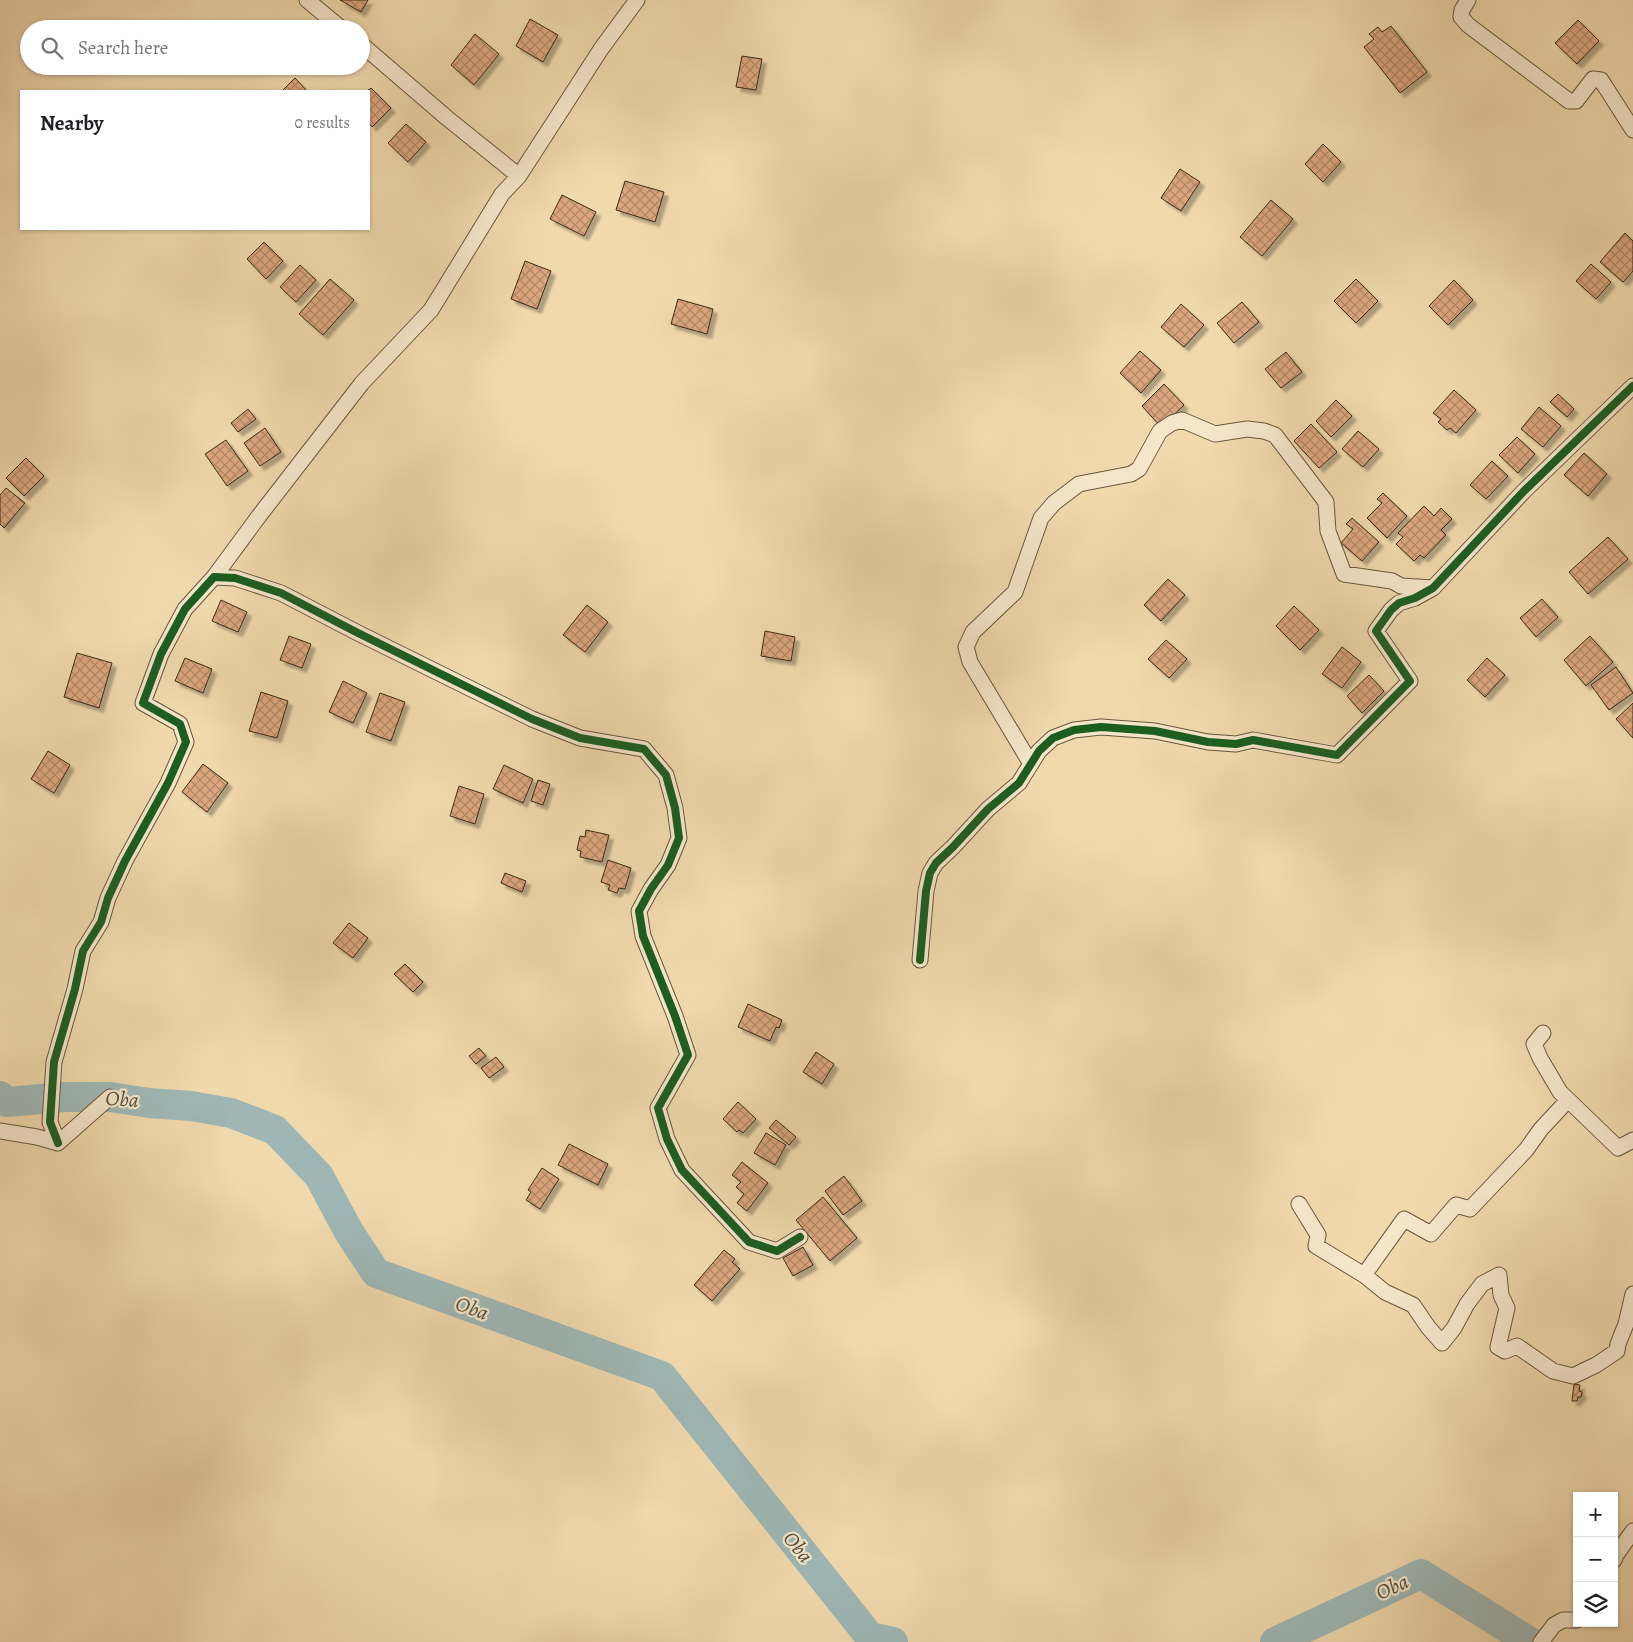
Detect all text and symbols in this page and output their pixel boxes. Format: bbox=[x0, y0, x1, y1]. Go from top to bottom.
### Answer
search box bbox=[20, 20, 370, 75]
icon: search bbox=[38, 34, 66, 62]
text: Search here bbox=[78, 35, 168, 61]
text: Nearby bbox=[40, 109, 103, 137]
text: 0 results bbox=[294, 112, 350, 134]
water label: Oba bbox=[104, 1084, 140, 1114]
water label: Oba bbox=[452, 1289, 493, 1327]
map controls bbox=[1573, 1492, 1618, 1627]
button: + bbox=[1573, 1492, 1618, 1537]
water label: Oba bbox=[777, 1525, 820, 1569]
button: − bbox=[1573, 1537, 1618, 1582]
water label: Oba bbox=[1371, 1567, 1413, 1607]
button: layers bbox=[1573, 1582, 1618, 1627]

